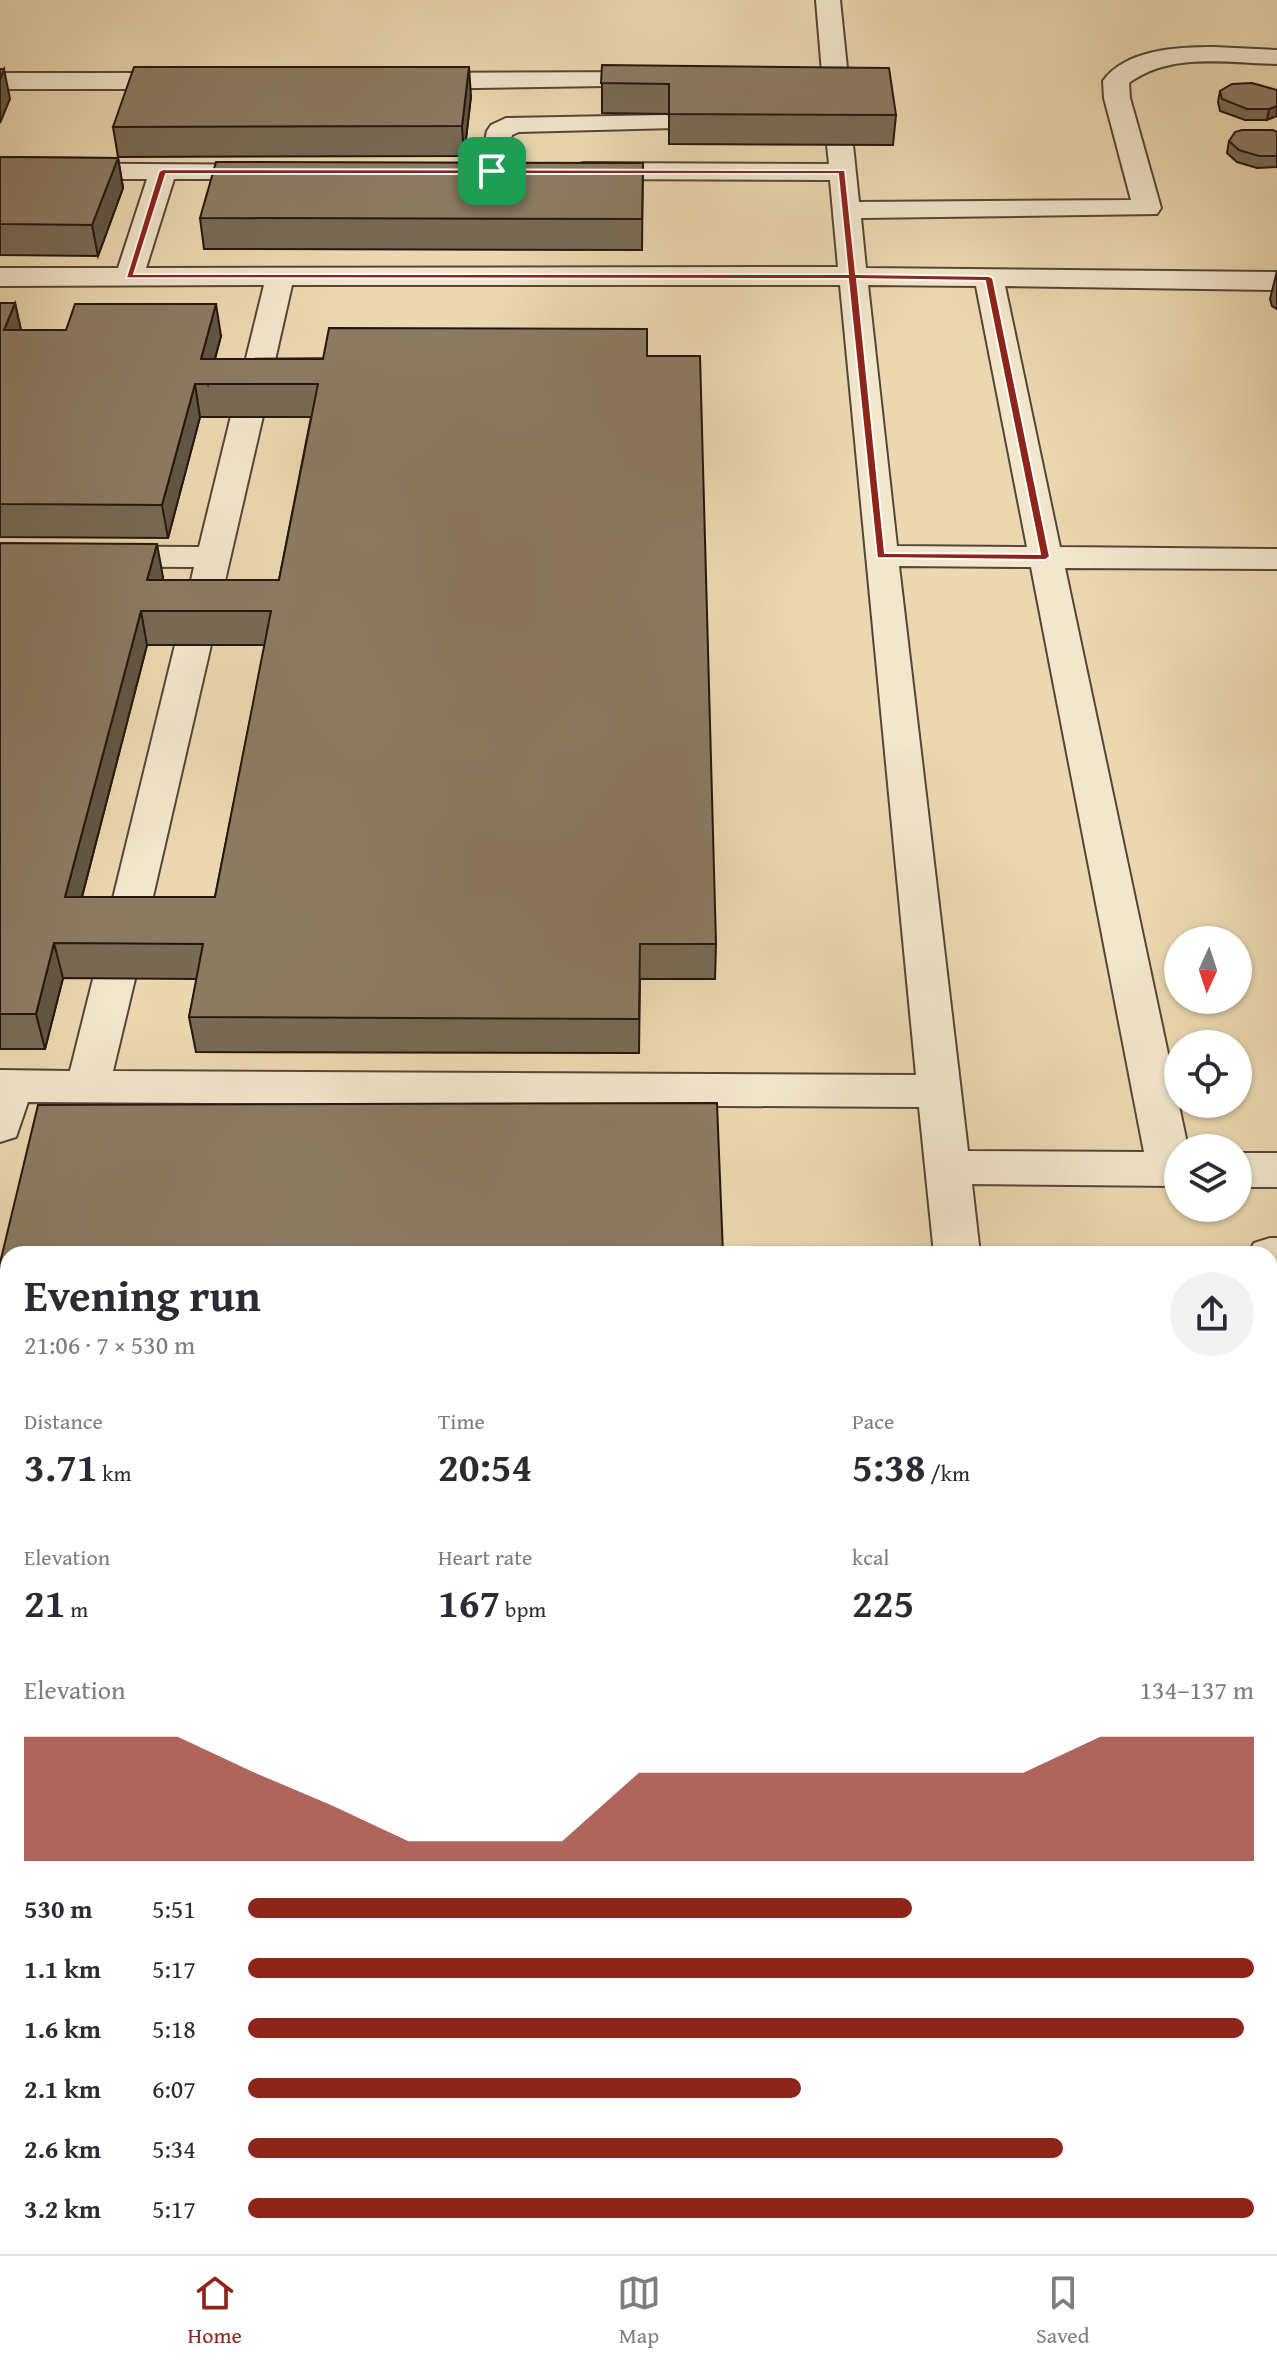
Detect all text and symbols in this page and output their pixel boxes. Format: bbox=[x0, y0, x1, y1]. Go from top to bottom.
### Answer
pin bbox=[458, 137, 526, 205]
icon: arrive bbox=[470, 149, 514, 193]
north arrow bbox=[1164, 926, 1252, 1014]
map controls bbox=[1164, 926, 1252, 1222]
button: locate bbox=[1164, 1030, 1252, 1118]
button: layers bbox=[1164, 1134, 1252, 1222]
text: Evening run bbox=[24, 1263, 261, 1327]
button: share bbox=[1170, 1272, 1254, 1356]
text: 21:06 · 7 × 530 m bbox=[24, 1325, 195, 1364]
text: Distance bbox=[24, 1405, 103, 1437]
text: Time bbox=[438, 1405, 485, 1437]
text: Pace bbox=[852, 1405, 894, 1437]
text: 3.71 bbox=[24, 1437, 97, 1496]
text: 20:54 bbox=[438, 1437, 532, 1496]
text: 5:38 bbox=[852, 1437, 925, 1496]
text: km bbox=[97, 1457, 131, 1489]
text: /km bbox=[925, 1457, 970, 1489]
text: Elevation bbox=[24, 1541, 110, 1573]
text: Heart rate bbox=[438, 1541, 532, 1573]
text: kcal bbox=[852, 1541, 890, 1573]
text: 21 bbox=[24, 1573, 65, 1632]
text: 167 bbox=[438, 1573, 500, 1632]
text: 225 bbox=[852, 1573, 914, 1632]
text: m bbox=[65, 1593, 88, 1625]
text: bpm bbox=[500, 1593, 546, 1625]
text: Elevation bbox=[24, 1670, 126, 1709]
text: 134–137 m bbox=[1140, 1670, 1254, 1709]
text: 530 m bbox=[24, 1889, 92, 1928]
text: 5:51 bbox=[152, 1889, 196, 1928]
text: 1.1 km bbox=[24, 1949, 101, 1988]
text: 5:17 bbox=[152, 1949, 196, 1988]
text: 1.6 km bbox=[24, 2009, 101, 2048]
text: 5:18 bbox=[152, 2009, 196, 2048]
text: 2.1 km bbox=[24, 2069, 101, 2108]
text: 6:07 bbox=[152, 2069, 196, 2108]
text: 2.6 km bbox=[24, 2129, 101, 2168]
text: 5:34 bbox=[152, 2129, 196, 2168]
text: 3.2 km bbox=[24, 2189, 101, 2228]
text: 5:17 bbox=[152, 2189, 196, 2228]
tab: Home bbox=[188, 2271, 242, 2351]
tab: Map bbox=[617, 2271, 661, 2351]
tab: Saved bbox=[1036, 2271, 1089, 2351]

